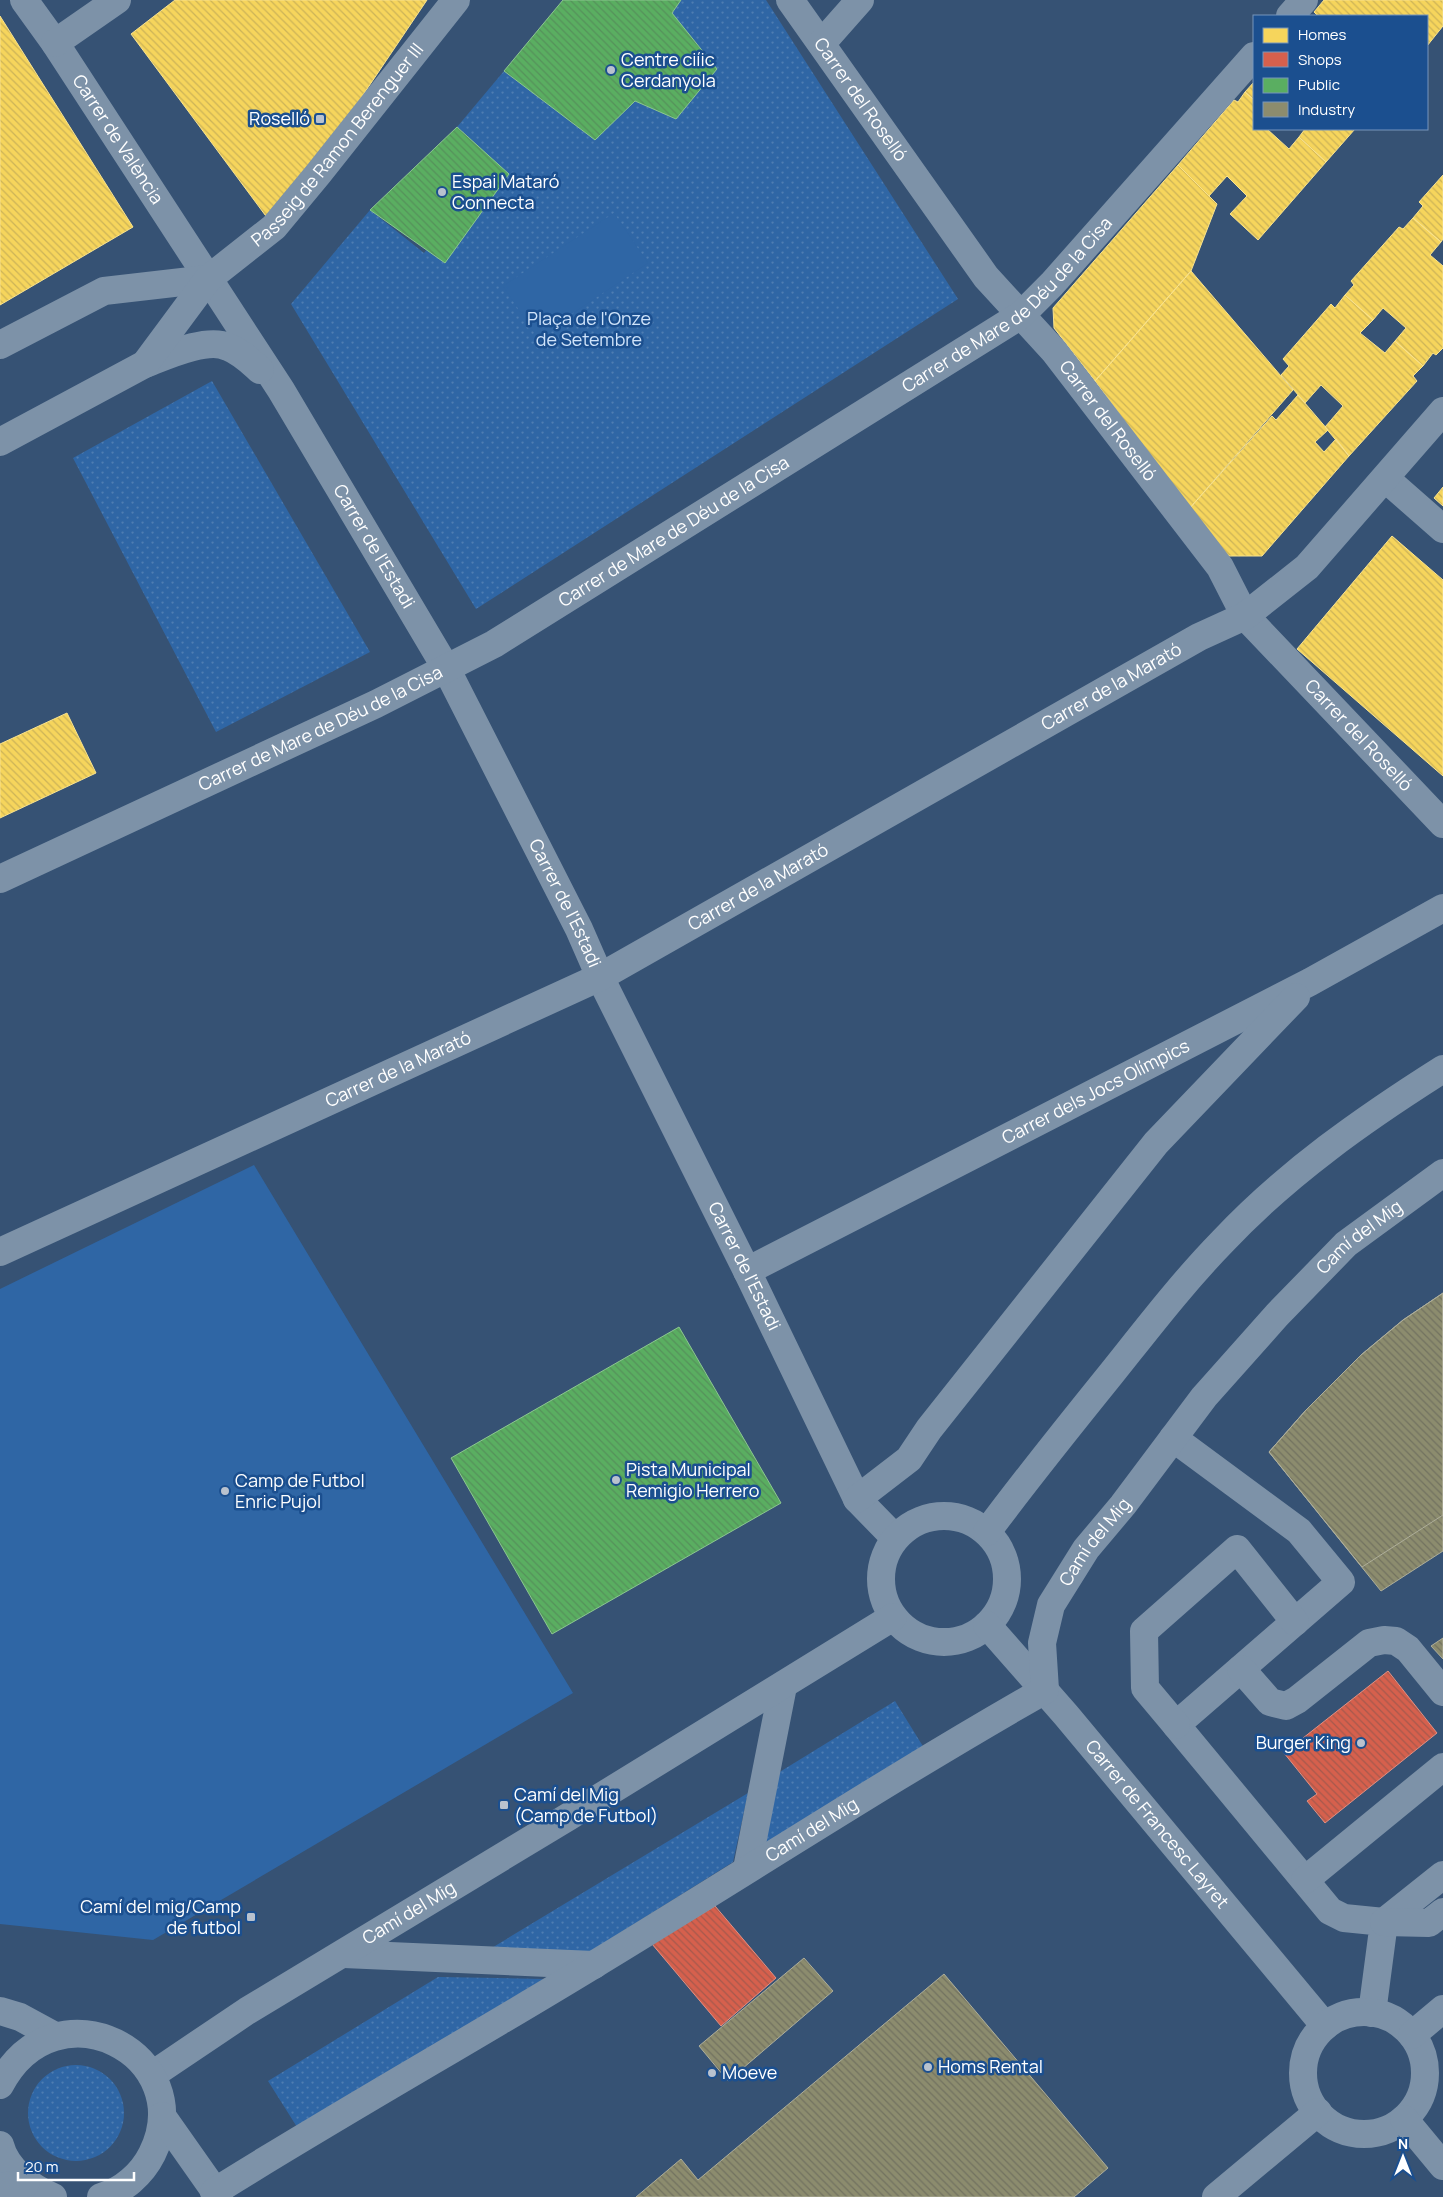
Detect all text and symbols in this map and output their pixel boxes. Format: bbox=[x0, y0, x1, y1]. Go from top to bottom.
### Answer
legend bbox=[1253, 15, 1428, 130]
text: Homes bbox=[1298, 24, 1347, 45]
street label: Carrer del Roselló bbox=[809, 32, 913, 166]
street label: Passeig de Ramon Berenguer III bbox=[246, 38, 428, 251]
place label: Centre ciíic Cerdanyola bbox=[621, 47, 716, 92]
text: Shops bbox=[1298, 49, 1342, 70]
marker: Centre ciíic Cerdanyola bbox=[605, 64, 617, 76]
street label: Carrer de València bbox=[68, 69, 170, 208]
text: Public bbox=[1298, 74, 1340, 95]
text: Industry bbox=[1298, 99, 1355, 120]
place label: Roselló bbox=[249, 106, 310, 130]
marker: Roselló bbox=[314, 113, 326, 125]
place label: Espai Mataró Connecta bbox=[452, 169, 559, 214]
marker: Espai Mataró Connecta bbox=[436, 186, 448, 198]
street label: Carrer de Mare de Déu de la Cisa bbox=[897, 211, 1117, 398]
park label: Plaça de l'Onze de Setembre bbox=[527, 306, 651, 351]
street label: Carrer del Roselló bbox=[1054, 355, 1163, 486]
street label: Carrer de Mare de Déu de la Cisa bbox=[553, 450, 793, 612]
street label: Carrer de l'Estadi bbox=[329, 479, 421, 612]
street label: Carrer de la Marató bbox=[1036, 637, 1185, 735]
street label: Carrer de Mare de Déu de la Cisa bbox=[194, 659, 446, 796]
street label: Carrer del Roselló bbox=[1300, 673, 1418, 796]
street label: Carrer de l'Estadi bbox=[524, 834, 607, 971]
street label: Carrer de la Marató bbox=[683, 837, 832, 936]
street label: Carrer de la Marató bbox=[321, 1025, 474, 1112]
street label: Carrer dels Jocs Olímpics bbox=[997, 1033, 1193, 1149]
street label: Camí del Mig bbox=[1310, 1194, 1407, 1279]
street label: Carrer de l'Estadi bbox=[703, 1198, 787, 1334]
place label: Pista Municipal Remigio Herrero bbox=[626, 1457, 759, 1502]
place label: Camp de Futbol Enric Pujol bbox=[235, 1468, 365, 1513]
marker: Pista Municipal Remigio Herrero bbox=[610, 1474, 622, 1486]
marker: Camp de Futbol Enric Pujol bbox=[219, 1485, 231, 1497]
street label: Camí del Mig bbox=[1053, 1492, 1135, 1590]
place label: Burger King bbox=[1256, 1730, 1351, 1754]
street label: Carrer de Francesc Layret bbox=[1081, 1734, 1235, 1913]
marker: Burger King bbox=[1355, 1737, 1367, 1749]
place label: Camí del Mig (Camp de Futbol) bbox=[514, 1782, 658, 1827]
street label: Camí del Mig bbox=[760, 1791, 862, 1867]
marker: Camí del Mig (Camp de Futbol) bbox=[498, 1799, 510, 1811]
street label: Camí del Mig bbox=[357, 1875, 460, 1950]
place label: Camí del mig/Camp de futbol bbox=[80, 1894, 241, 1939]
marker: Camí del mig/Camp de futbol bbox=[245, 1911, 257, 1923]
place label: Homs Rental bbox=[938, 2054, 1043, 2078]
place label: Moeve bbox=[722, 2060, 777, 2084]
marker: Homs Rental bbox=[922, 2061, 934, 2073]
marker: Moeve bbox=[706, 2067, 718, 2079]
north arrow bbox=[1378, 2132, 1428, 2182]
text: N bbox=[1398, 2134, 1408, 2153]
scale bar bbox=[18, 2150, 134, 2182]
text: 20 m bbox=[25, 2156, 58, 2177]

